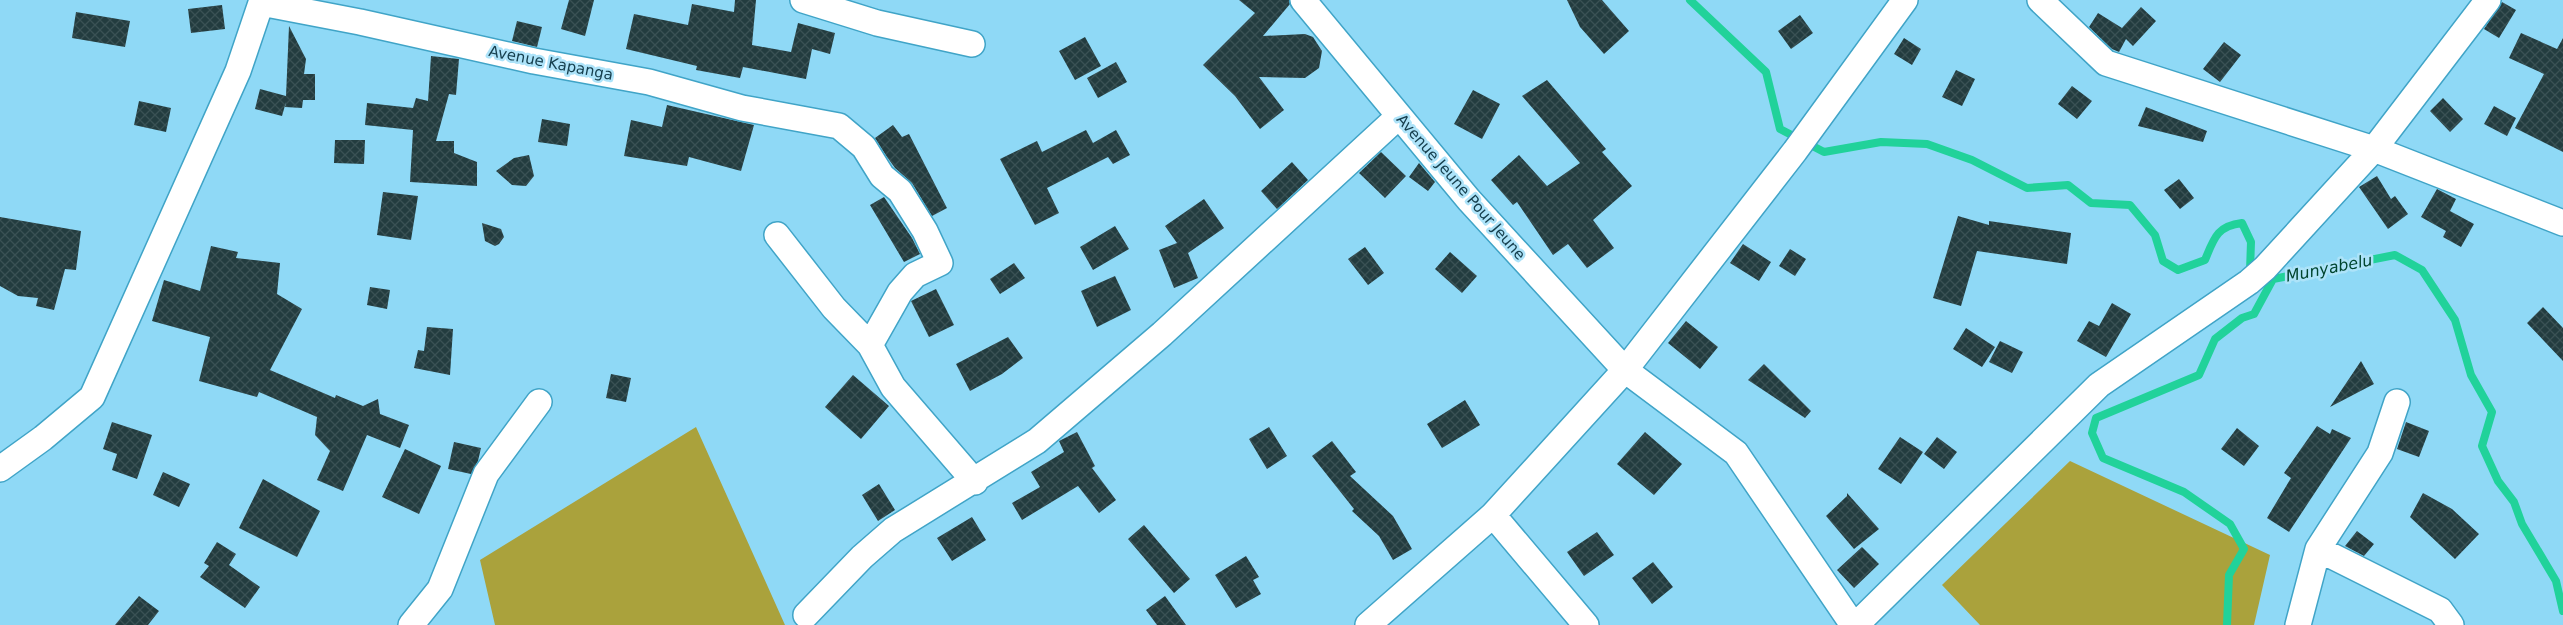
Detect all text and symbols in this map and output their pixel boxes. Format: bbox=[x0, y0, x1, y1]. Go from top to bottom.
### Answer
street label: Avenue Kapanga bbox=[487, 42, 615, 84]
street label: Avenue Jeune Pour Jeune bbox=[1393, 110, 1529, 264]
water label: Munyabelu bbox=[2284, 250, 2374, 286]

